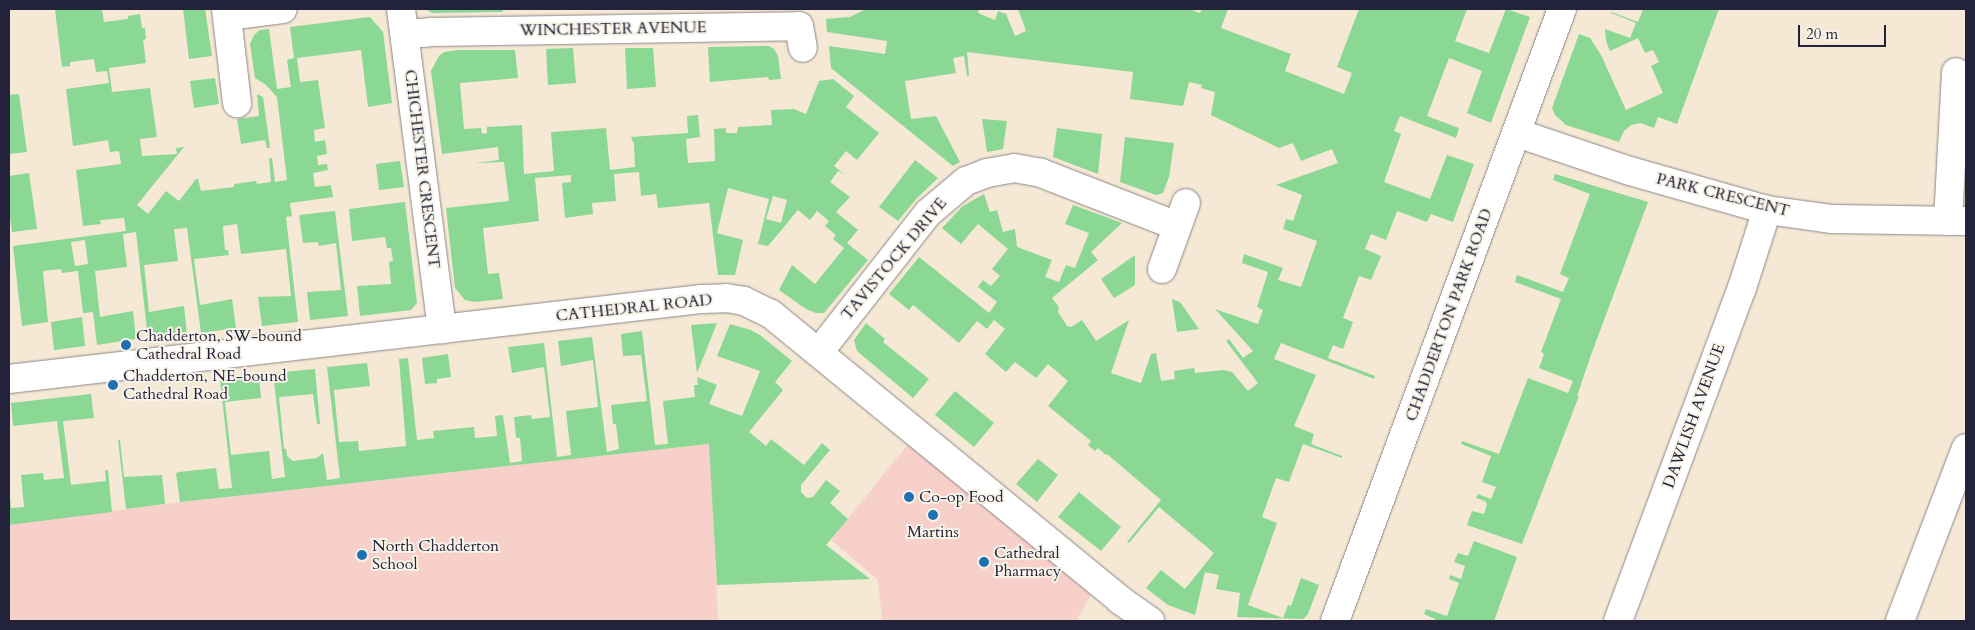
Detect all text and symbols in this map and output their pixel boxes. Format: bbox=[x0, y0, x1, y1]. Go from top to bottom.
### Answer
scale bar bbox=[1800, 15, 1888, 47]
street label: WINCHESTER AVENUE bbox=[519, 18, 707, 40]
text: 20 m bbox=[1806, 24, 1838, 44]
street label: CHICHESTER CRESCENT bbox=[400, 68, 444, 270]
street label: PARK CRESCENT bbox=[1654, 169, 1792, 221]
street label: TAVISTOCK DRIVE bbox=[837, 194, 951, 324]
street label: CHADDERTON PARK ROAD bbox=[1402, 206, 1496, 424]
street label: CATHEDRAL ROAD bbox=[555, 290, 713, 326]
place label: Chadderton, SW-bound Cathedral Road bbox=[136, 326, 302, 364]
marker: Chadderton, SW-bound Cathedral Road bbox=[120, 339, 132, 351]
street label: DAWLISH AVENUE bbox=[1659, 341, 1729, 491]
place label: Chadderton, NE-bound Cathedral Road bbox=[123, 366, 286, 404]
marker: Chadderton, NE-bound Cathedral Road bbox=[107, 379, 119, 391]
place label: Co-op Food bbox=[919, 487, 1003, 507]
marker: Co-op Food bbox=[903, 491, 915, 503]
marker: Martins bbox=[927, 509, 939, 521]
place label: Martins bbox=[907, 522, 959, 542]
place label: North Chadderton School bbox=[372, 536, 499, 574]
place label: Cathedral Pharmacy bbox=[994, 543, 1061, 581]
marker: North Chadderton School bbox=[356, 549, 368, 561]
marker: Cathedral Pharmacy bbox=[978, 556, 990, 568]

